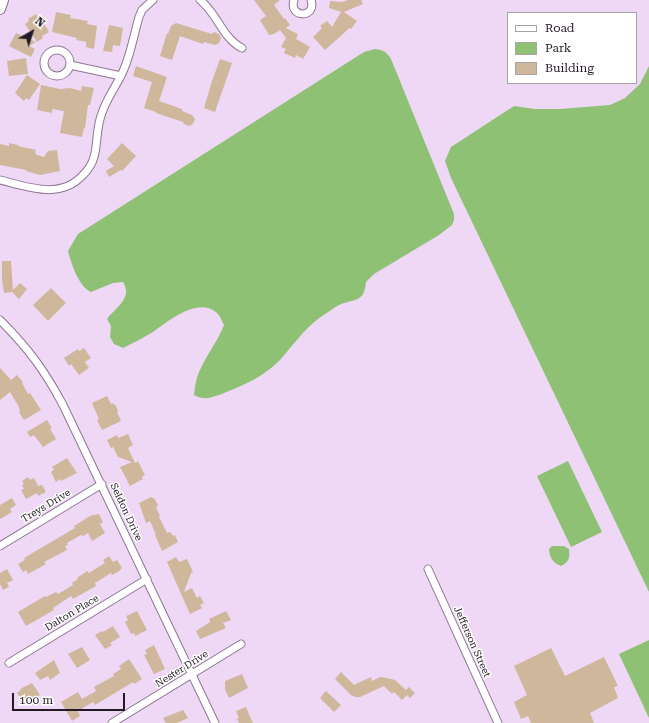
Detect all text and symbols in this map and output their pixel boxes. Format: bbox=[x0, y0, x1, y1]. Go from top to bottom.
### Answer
north arrow bbox=[12, 12, 52, 52]
legend bbox=[507, 12, 637, 84]
text: N bbox=[32, 15, 47, 30]
text: Road bbox=[545, 21, 574, 35]
text: Park bbox=[545, 41, 571, 55]
text: Building bbox=[545, 61, 594, 75]
street label: Seldon Drive bbox=[107, 481, 145, 543]
street label: Treys Drive bbox=[19, 487, 73, 525]
street label: Dalton Place bbox=[43, 592, 101, 634]
street label: Jefferson Street bbox=[451, 605, 493, 679]
street label: Nester Drive bbox=[153, 648, 211, 690]
scale bar bbox=[14, 685, 127, 711]
text: 100 m bbox=[19, 693, 53, 707]

